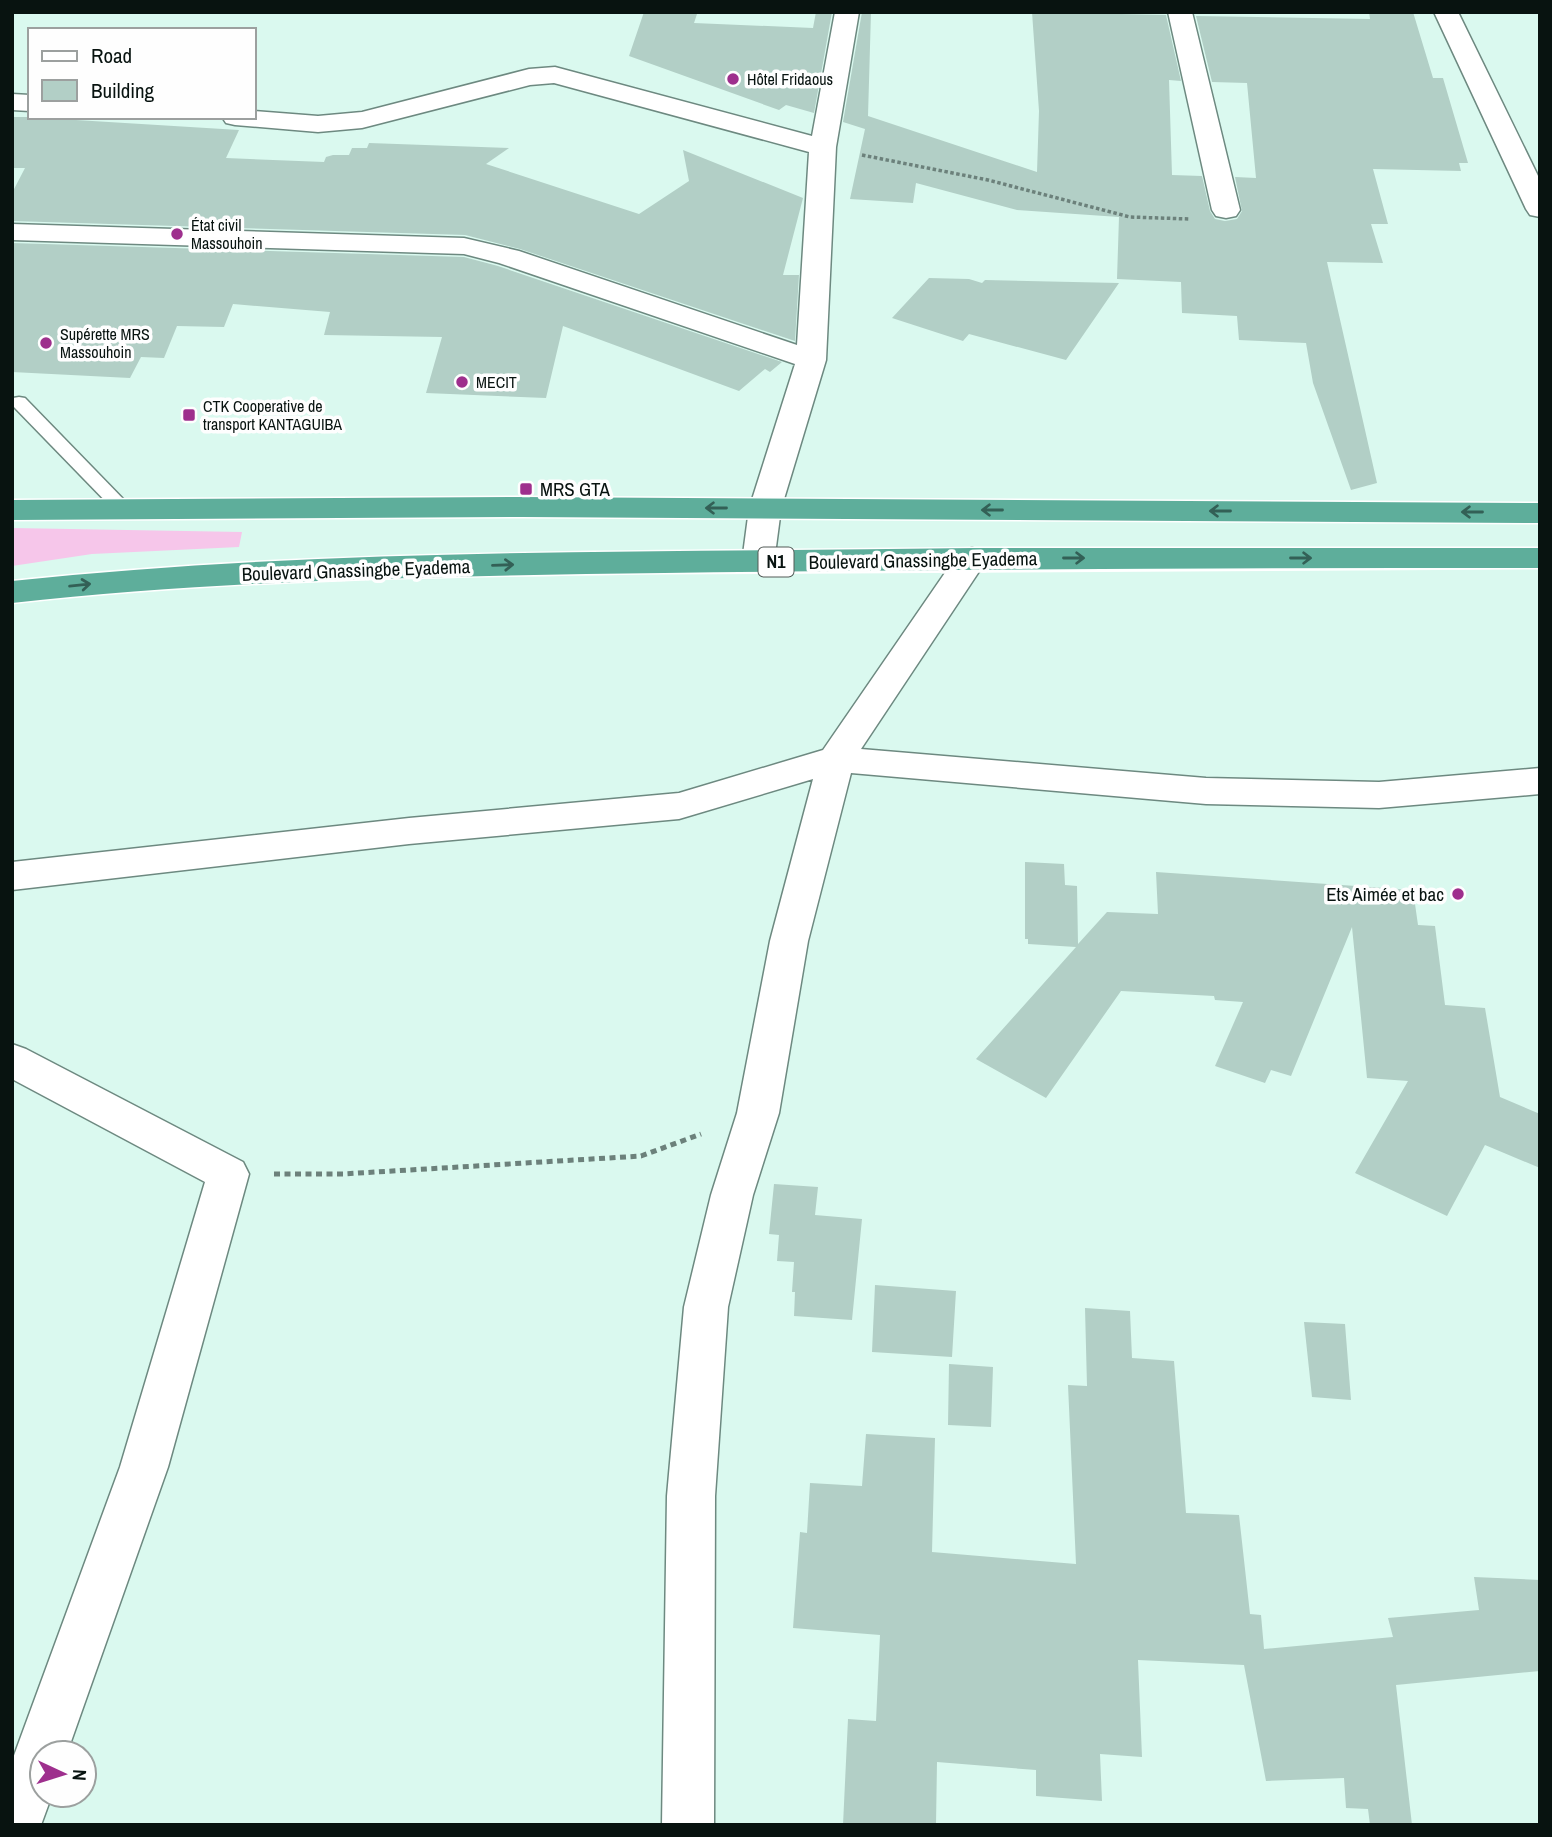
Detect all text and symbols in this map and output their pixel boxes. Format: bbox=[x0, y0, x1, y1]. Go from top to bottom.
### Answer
legend bbox=[28, 28, 256, 119]
text: Road bbox=[91, 41, 132, 70]
place label: Hôtel Fridaous bbox=[747, 68, 833, 90]
marker: Hôtel Fridaous bbox=[725, 71, 741, 87]
text: Building bbox=[91, 76, 155, 105]
place label: État civil Massouhoin bbox=[191, 214, 262, 254]
marker: État civil Massouhoin bbox=[169, 226, 185, 242]
place label: Supérette MRS Massouhoin bbox=[60, 323, 150, 363]
marker: Supérette MRS Massouhoin bbox=[38, 335, 54, 351]
place label: MECIT bbox=[476, 371, 517, 393]
marker: MECIT bbox=[454, 374, 470, 390]
place label: CTK Cooperative de transport KANTAGUIBA bbox=[203, 395, 342, 435]
marker: CTK Cooperative de transport KANTAGUIBA bbox=[181, 407, 197, 423]
place label: MRS GTA bbox=[540, 476, 610, 502]
marker: MRS GTA bbox=[518, 481, 534, 497]
one-way arrow bbox=[704, 501, 727, 515]
one-way arrow bbox=[981, 503, 1004, 517]
one-way arrow bbox=[1208, 504, 1231, 518]
one-way arrow bbox=[1460, 505, 1483, 519]
street label: Boulevard Gnassingbe Eyadema bbox=[808, 545, 1038, 575]
road number: N1 bbox=[758, 548, 794, 576]
one-way arrow bbox=[1062, 551, 1085, 565]
one-way arrow bbox=[1289, 551, 1312, 565]
street label: Boulevard Gnassingbe Eyadema bbox=[241, 553, 471, 587]
one-way arrow bbox=[491, 558, 514, 572]
one-way arrow bbox=[68, 578, 91, 591]
place label: Ets Aimée et bac bbox=[1326, 881, 1444, 907]
marker: Ets Aimée et bac bbox=[1450, 886, 1466, 902]
north arrow bbox=[28, 1739, 98, 1809]
text: N bbox=[67, 1769, 93, 1782]

